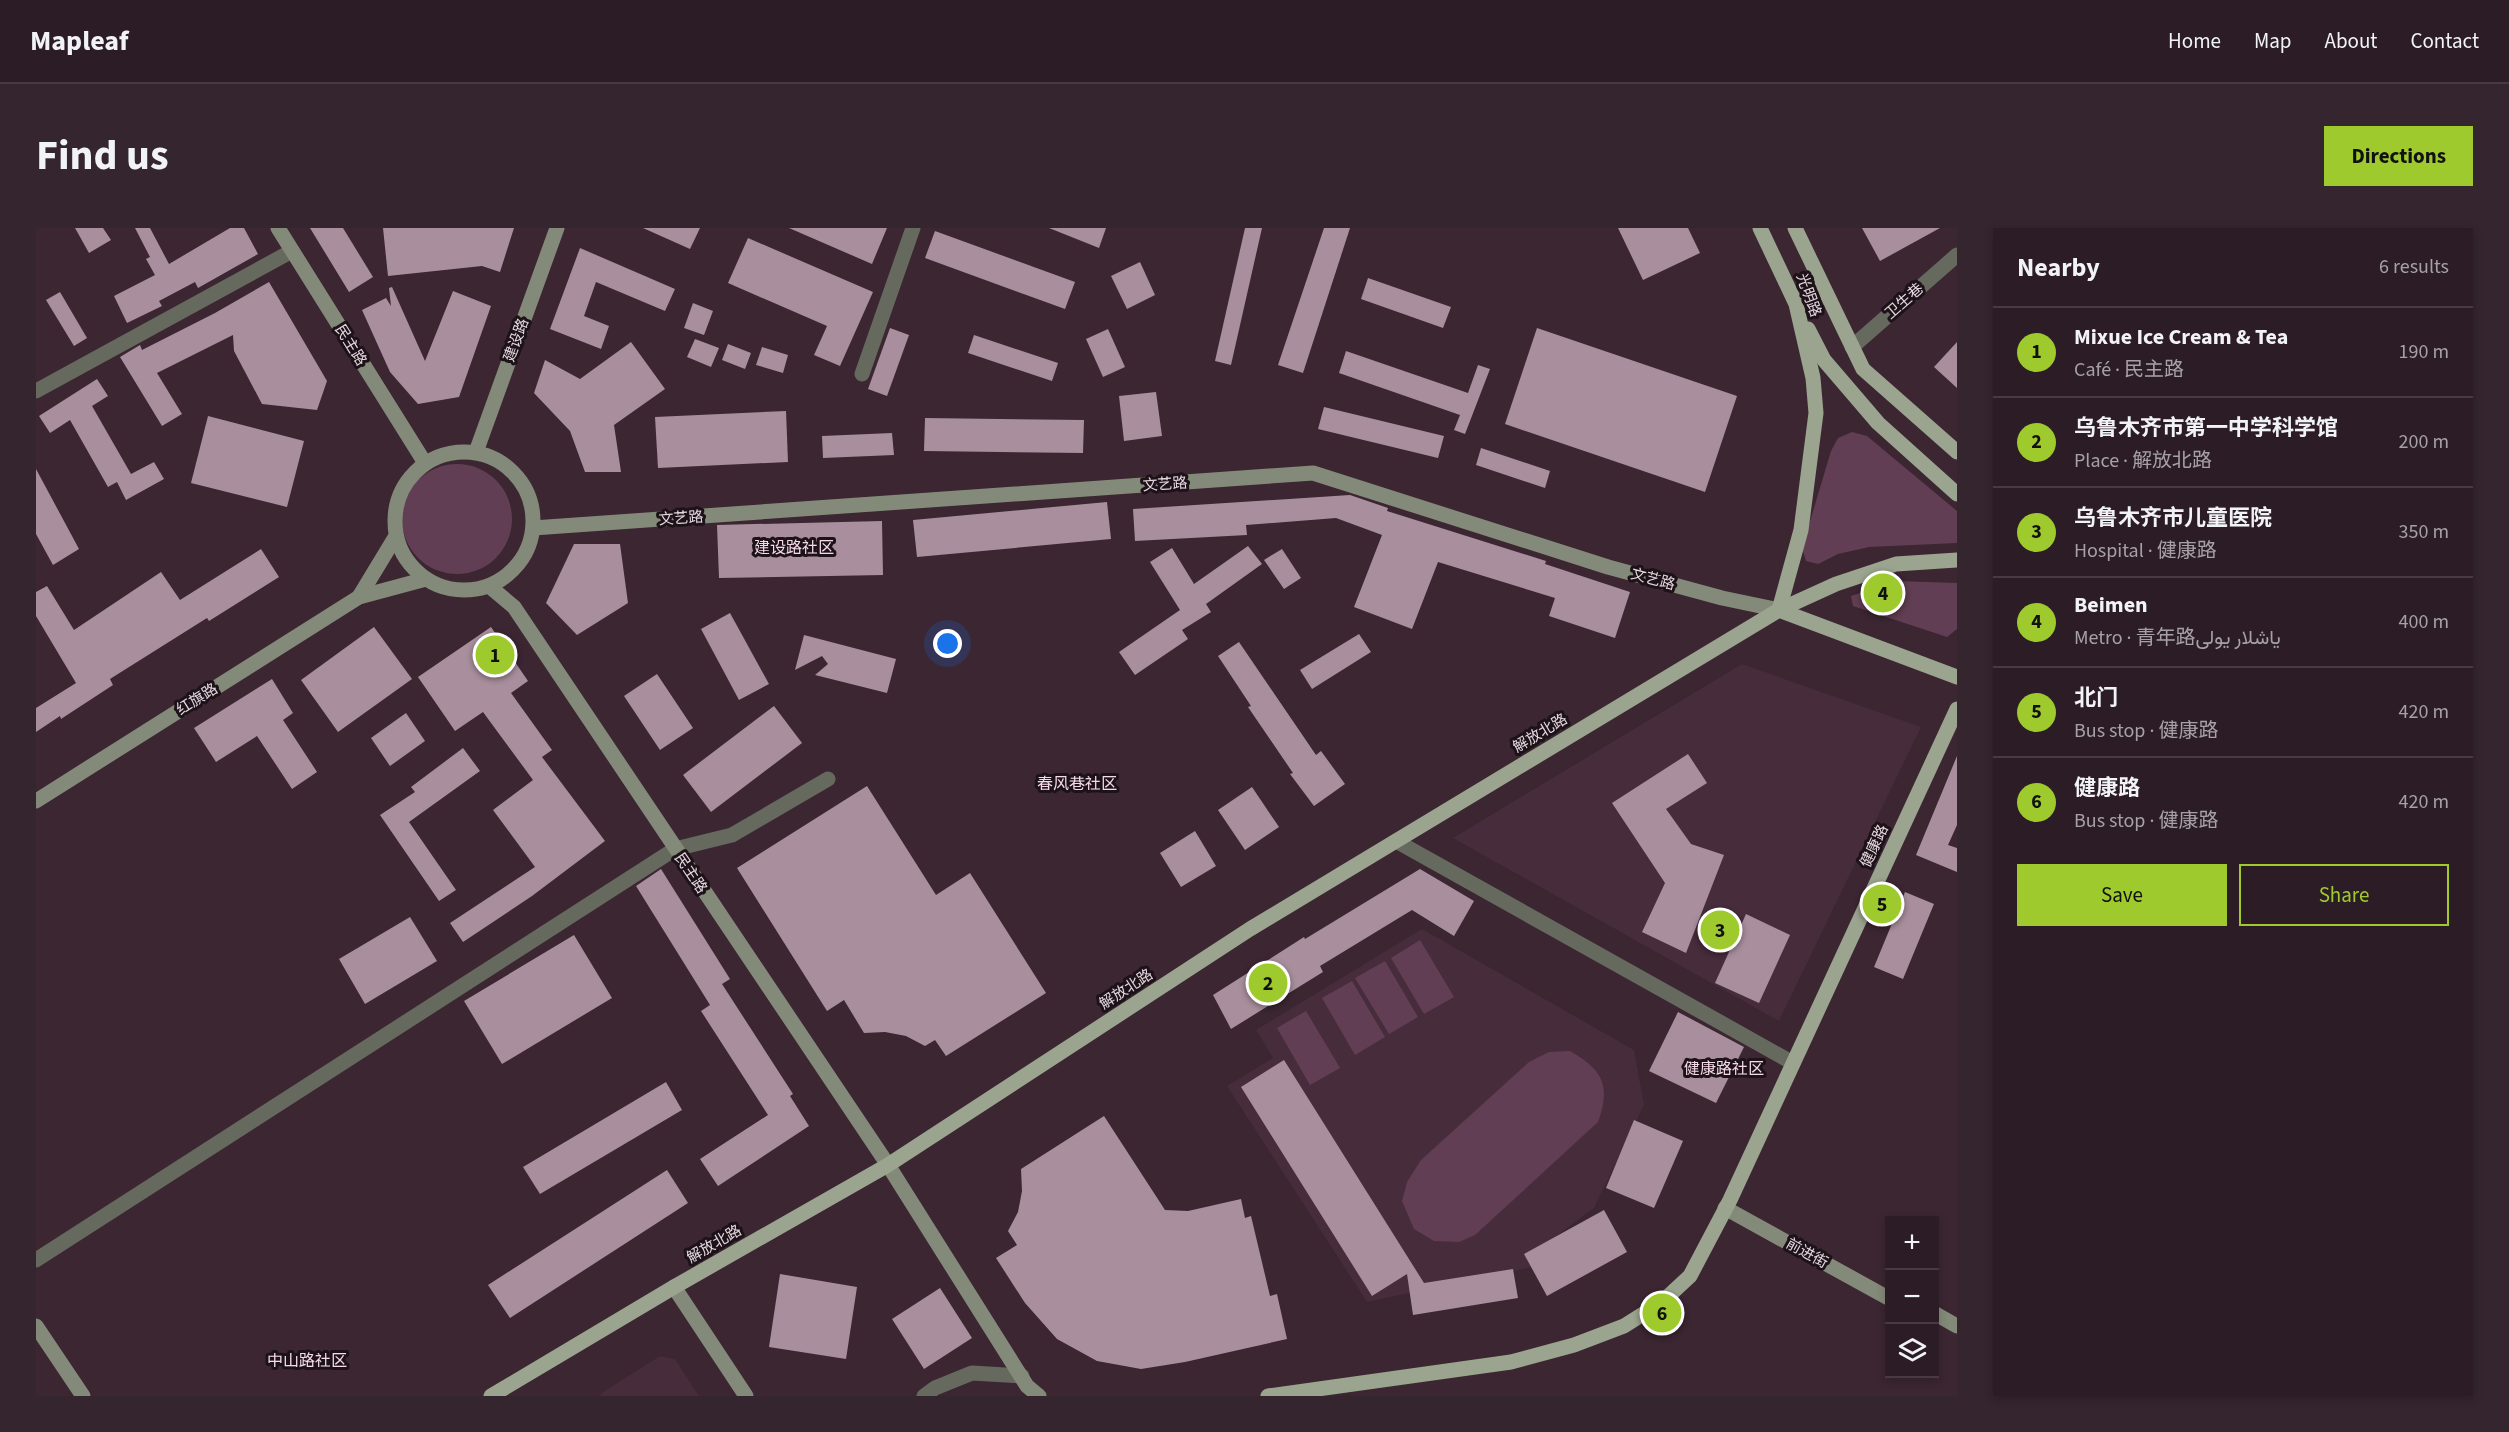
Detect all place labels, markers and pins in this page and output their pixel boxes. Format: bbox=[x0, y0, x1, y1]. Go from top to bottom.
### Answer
pin: 4 bbox=[1864, 570, 1902, 616]
pin: 1 bbox=[476, 632, 514, 678]
pin: 5 bbox=[1862, 882, 1902, 926]
pin: 3 bbox=[1700, 908, 1740, 952]
pin: 2 bbox=[1248, 960, 1288, 1005]
pin: 6 bbox=[1642, 1290, 1682, 1336]

